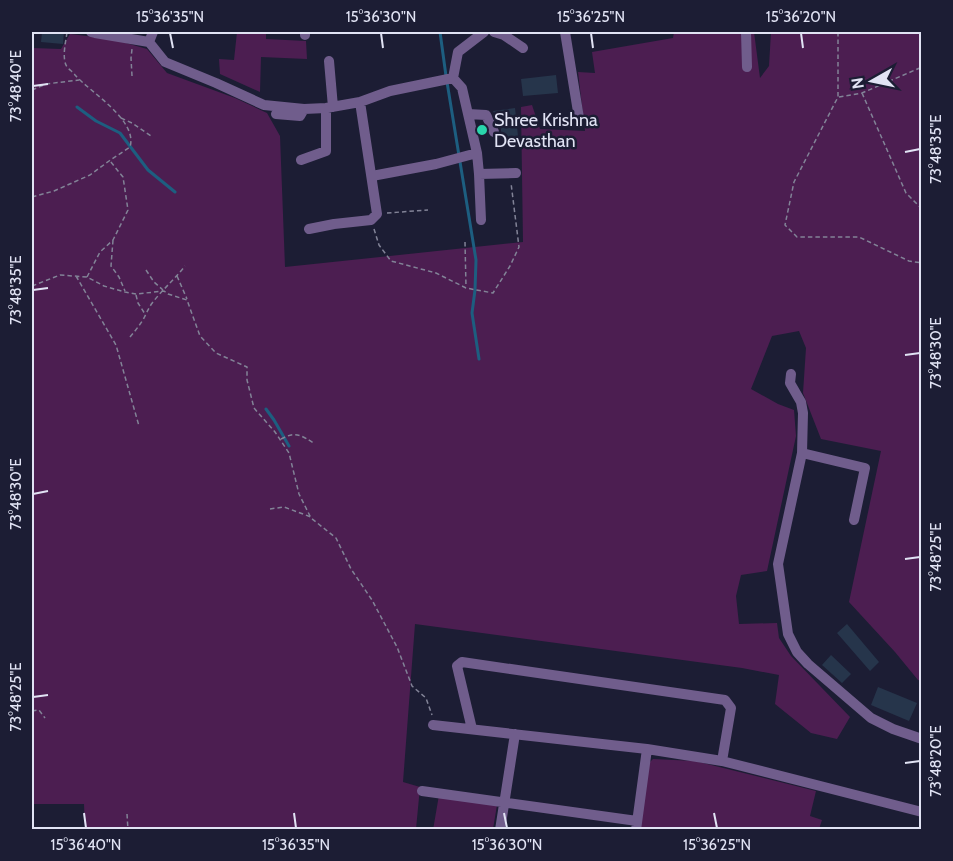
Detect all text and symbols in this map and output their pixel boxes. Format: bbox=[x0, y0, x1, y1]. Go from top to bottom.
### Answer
text: 15°36'35"N bbox=[136, 8, 204, 26]
text: 15°36'30"N bbox=[346, 8, 416, 26]
text: 15°36'25"N bbox=[557, 8, 625, 26]
text: 15°36'20"N bbox=[766, 8, 836, 26]
text: 73°48'40"E bbox=[7, 50, 25, 122]
north arrow bbox=[842, 51, 902, 111]
text: N bbox=[847, 76, 868, 90]
place label: Shree Krishna Devasthan bbox=[494, 109, 598, 152]
text: 73°48'35"E bbox=[927, 114, 945, 184]
marker: Shree Krishna Devasthan bbox=[475, 123, 489, 137]
text: 73°48'35"E bbox=[7, 255, 25, 325]
text: 73°48'30"E bbox=[927, 317, 945, 389]
text: 73°48'30"E bbox=[7, 458, 25, 530]
text: 73°48'25"E bbox=[927, 522, 945, 592]
text: 73°48'25"E bbox=[7, 662, 25, 732]
text: 73°48'20"E bbox=[927, 725, 945, 797]
text: 15°36'40"N bbox=[51, 836, 121, 854]
text: 15°36'35"N bbox=[262, 836, 330, 854]
text: 15°36'30"N bbox=[472, 836, 542, 854]
text: 15°36'25"N bbox=[683, 836, 751, 854]

